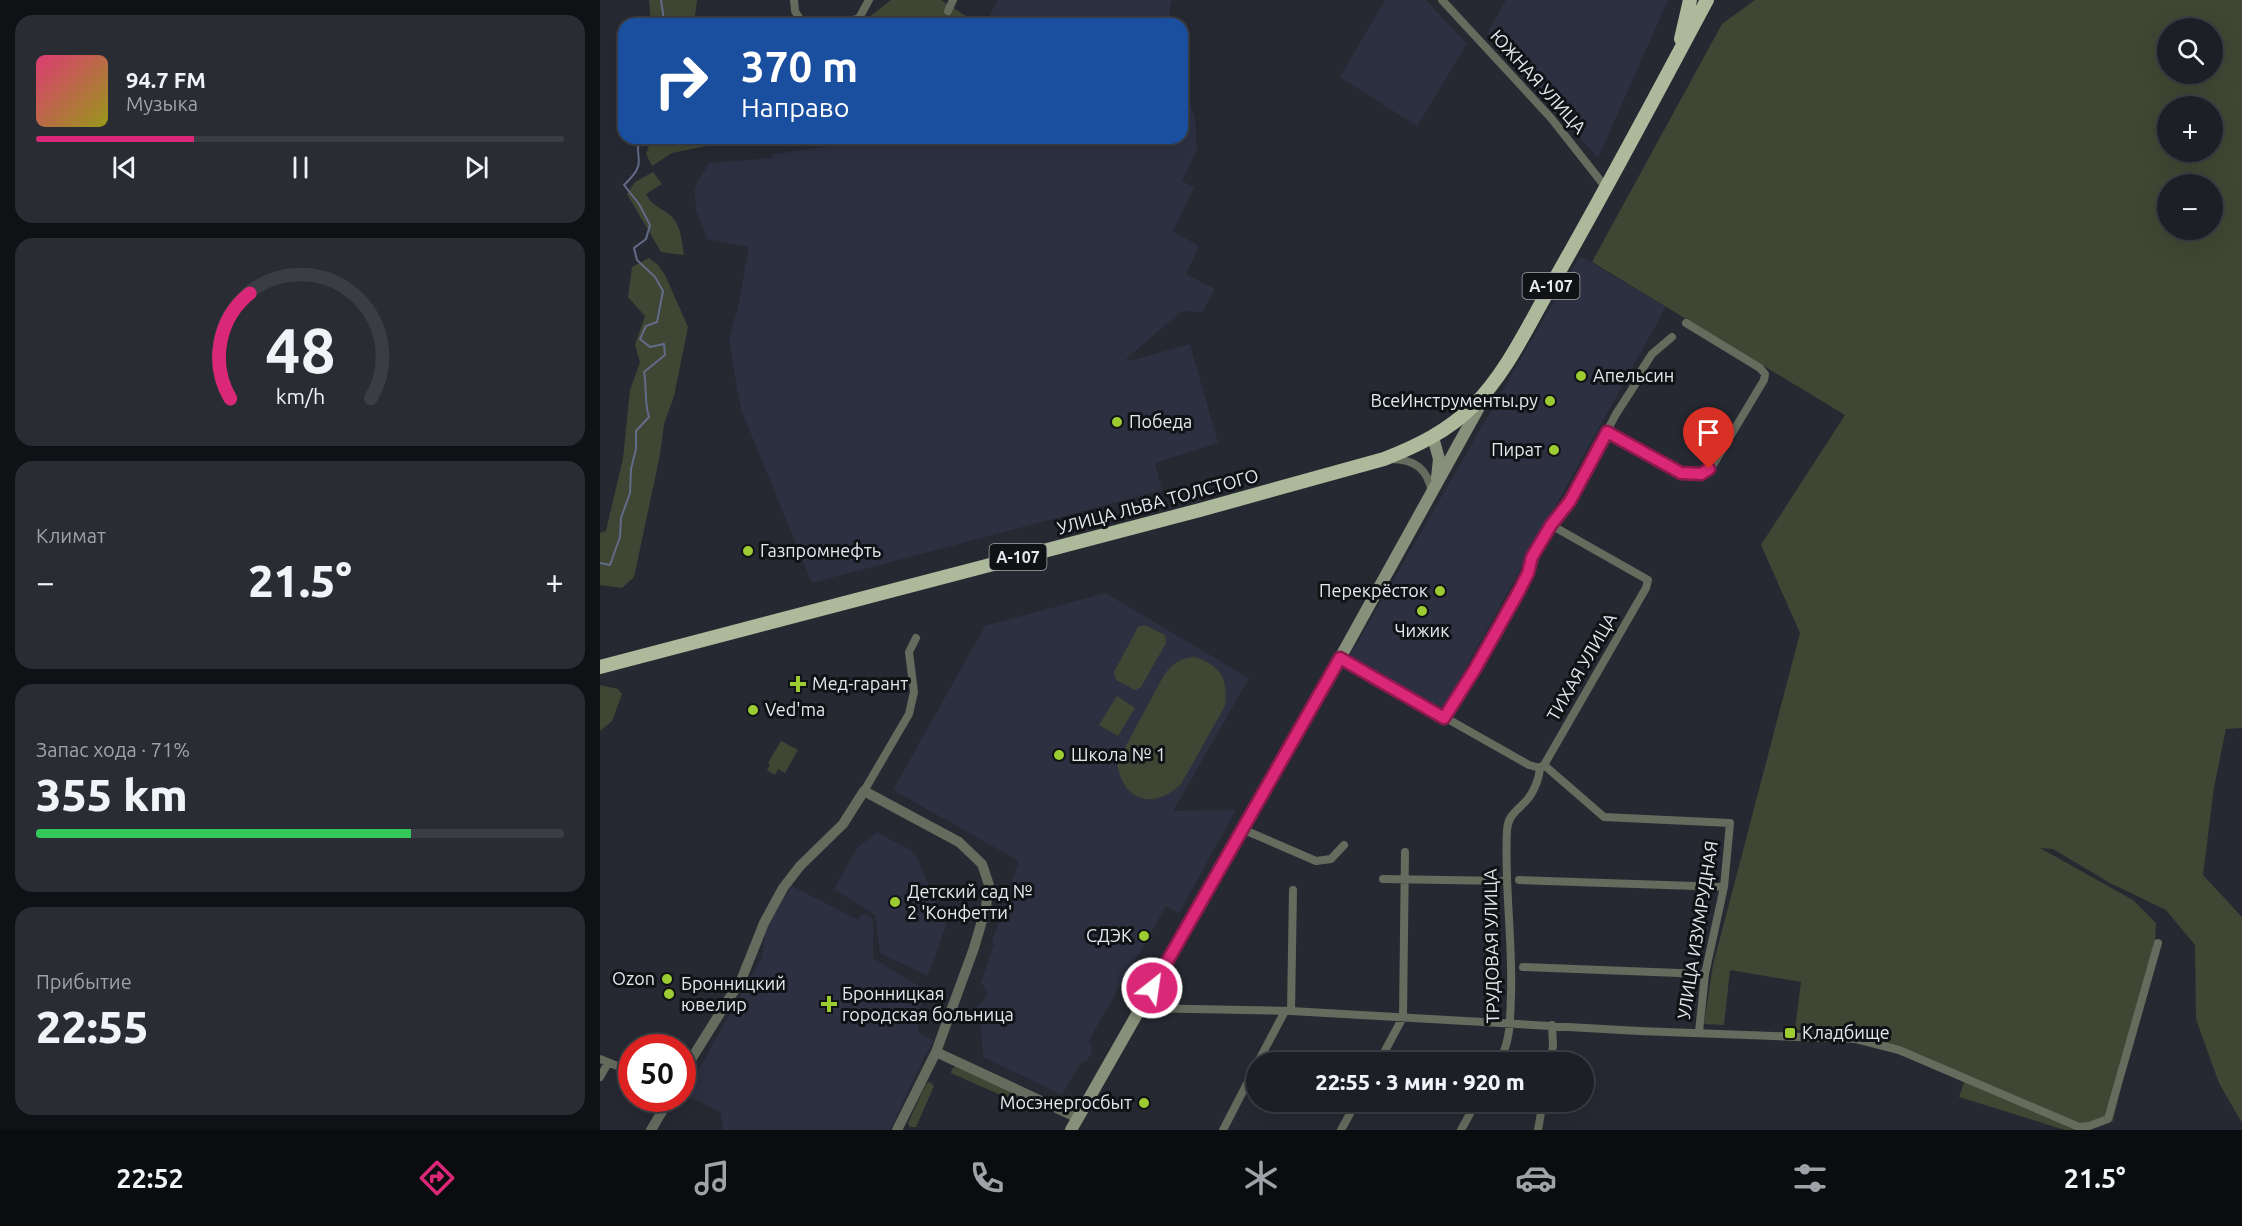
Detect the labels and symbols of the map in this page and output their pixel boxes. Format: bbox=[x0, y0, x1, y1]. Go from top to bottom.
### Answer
street label: ЮЖНАЯ УЛИЦА bbox=[1487, 25, 1591, 137]
road number: А-107 bbox=[1522, 273, 1580, 299]
place label: Апельсин bbox=[1593, 365, 1674, 385]
marker: Апельсин bbox=[1574, 369, 1588, 383]
place label: ВсеИнструменты.ру bbox=[1371, 390, 1538, 410]
marker: ВсеИнструменты.ру bbox=[1543, 394, 1557, 408]
pin bbox=[1683, 407, 1734, 469]
place label: Победа bbox=[1129, 411, 1192, 431]
marker: Победа bbox=[1110, 415, 1124, 429]
place label: Пират bbox=[1491, 439, 1542, 459]
marker: Пират bbox=[1547, 443, 1561, 457]
street label: УЛИЦА ЛЬВА ТОЛСТОГО bbox=[1055, 465, 1261, 538]
place label: Газпромнефть bbox=[760, 540, 881, 560]
marker: Газпромнефть bbox=[741, 544, 755, 558]
road number: А-107 bbox=[990, 544, 1046, 570]
place label: Перекрёсток bbox=[1319, 580, 1428, 600]
marker: Перекрёсток bbox=[1433, 584, 1447, 598]
marker: Чижик bbox=[1415, 604, 1429, 618]
street label: ТИХАЯ УЛИЦА bbox=[1542, 609, 1620, 724]
place label: Чижик bbox=[1394, 620, 1450, 640]
place label: Мед-гарант bbox=[812, 673, 908, 693]
marker: Мед-гарант bbox=[789, 675, 807, 693]
place label: Ved'ma bbox=[765, 699, 825, 719]
marker: Ved'ma bbox=[746, 703, 760, 717]
place label: Школа № 1 bbox=[1071, 744, 1166, 764]
marker: Школа № 1 bbox=[1052, 748, 1066, 762]
street label: УЛИЦА ИЗУМРУДНАЯ bbox=[1673, 839, 1721, 1020]
street label: ТРУДОВАЯ УЛИЦА bbox=[1480, 868, 1502, 1023]
place label: Детский сад № 2 'Конфетти' bbox=[907, 881, 1033, 922]
marker: Детский сад № 2 'Конфетти' bbox=[888, 895, 902, 909]
place label: СДЭК bbox=[1086, 925, 1132, 945]
marker: СДЭК bbox=[1137, 929, 1151, 943]
position arrow bbox=[1120, 956, 1184, 1020]
place label: Ozon bbox=[612, 968, 655, 988]
marker: Ozon bbox=[660, 972, 674, 986]
place label: Бронницкий ювелир bbox=[681, 973, 786, 1014]
place label: Бронницкая городская больница bbox=[842, 983, 1014, 1024]
marker: Бронницкий ювелир bbox=[662, 987, 676, 1001]
marker: Бронницкая городская больница bbox=[820, 995, 838, 1013]
place label: Кладбище bbox=[1802, 1022, 1890, 1042]
marker: Кладбище bbox=[1783, 1026, 1797, 1040]
speed limit sign: 50 bbox=[618, 1034, 696, 1112]
place label: Мосэнергосбыт bbox=[1000, 1092, 1132, 1112]
marker: Мосэнергосбыт bbox=[1137, 1096, 1151, 1110]

